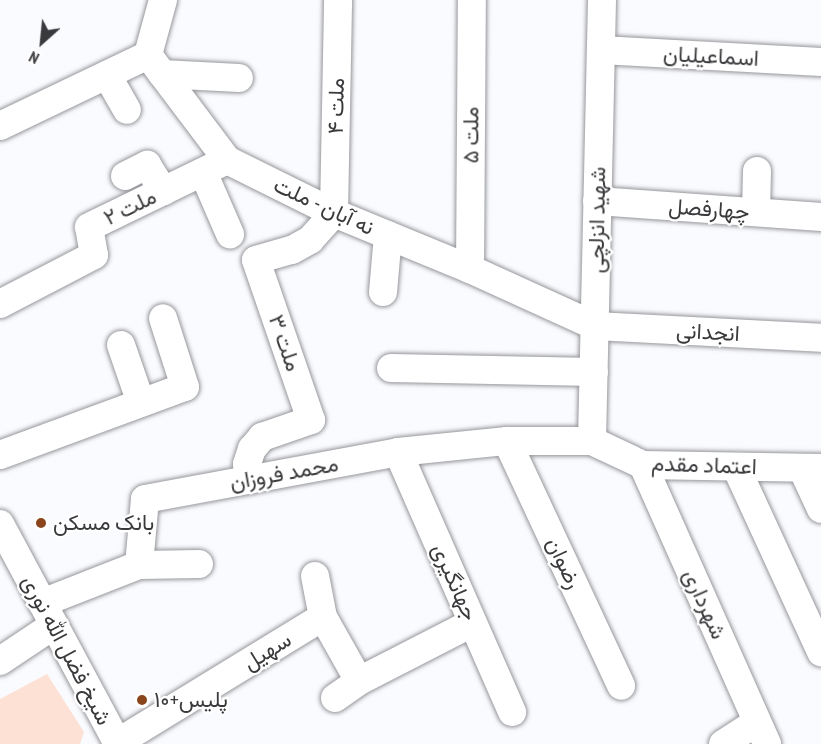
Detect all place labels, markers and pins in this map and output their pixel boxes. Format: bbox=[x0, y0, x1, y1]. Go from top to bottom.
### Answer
place label: بانک مسکن bbox=[53, 510, 154, 536]
marker: بانک مسکن bbox=[34, 516, 48, 530]
place label: پلیس+۱۰ bbox=[154, 687, 228, 713]
marker: پلیس+۱۰ bbox=[135, 693, 149, 707]

